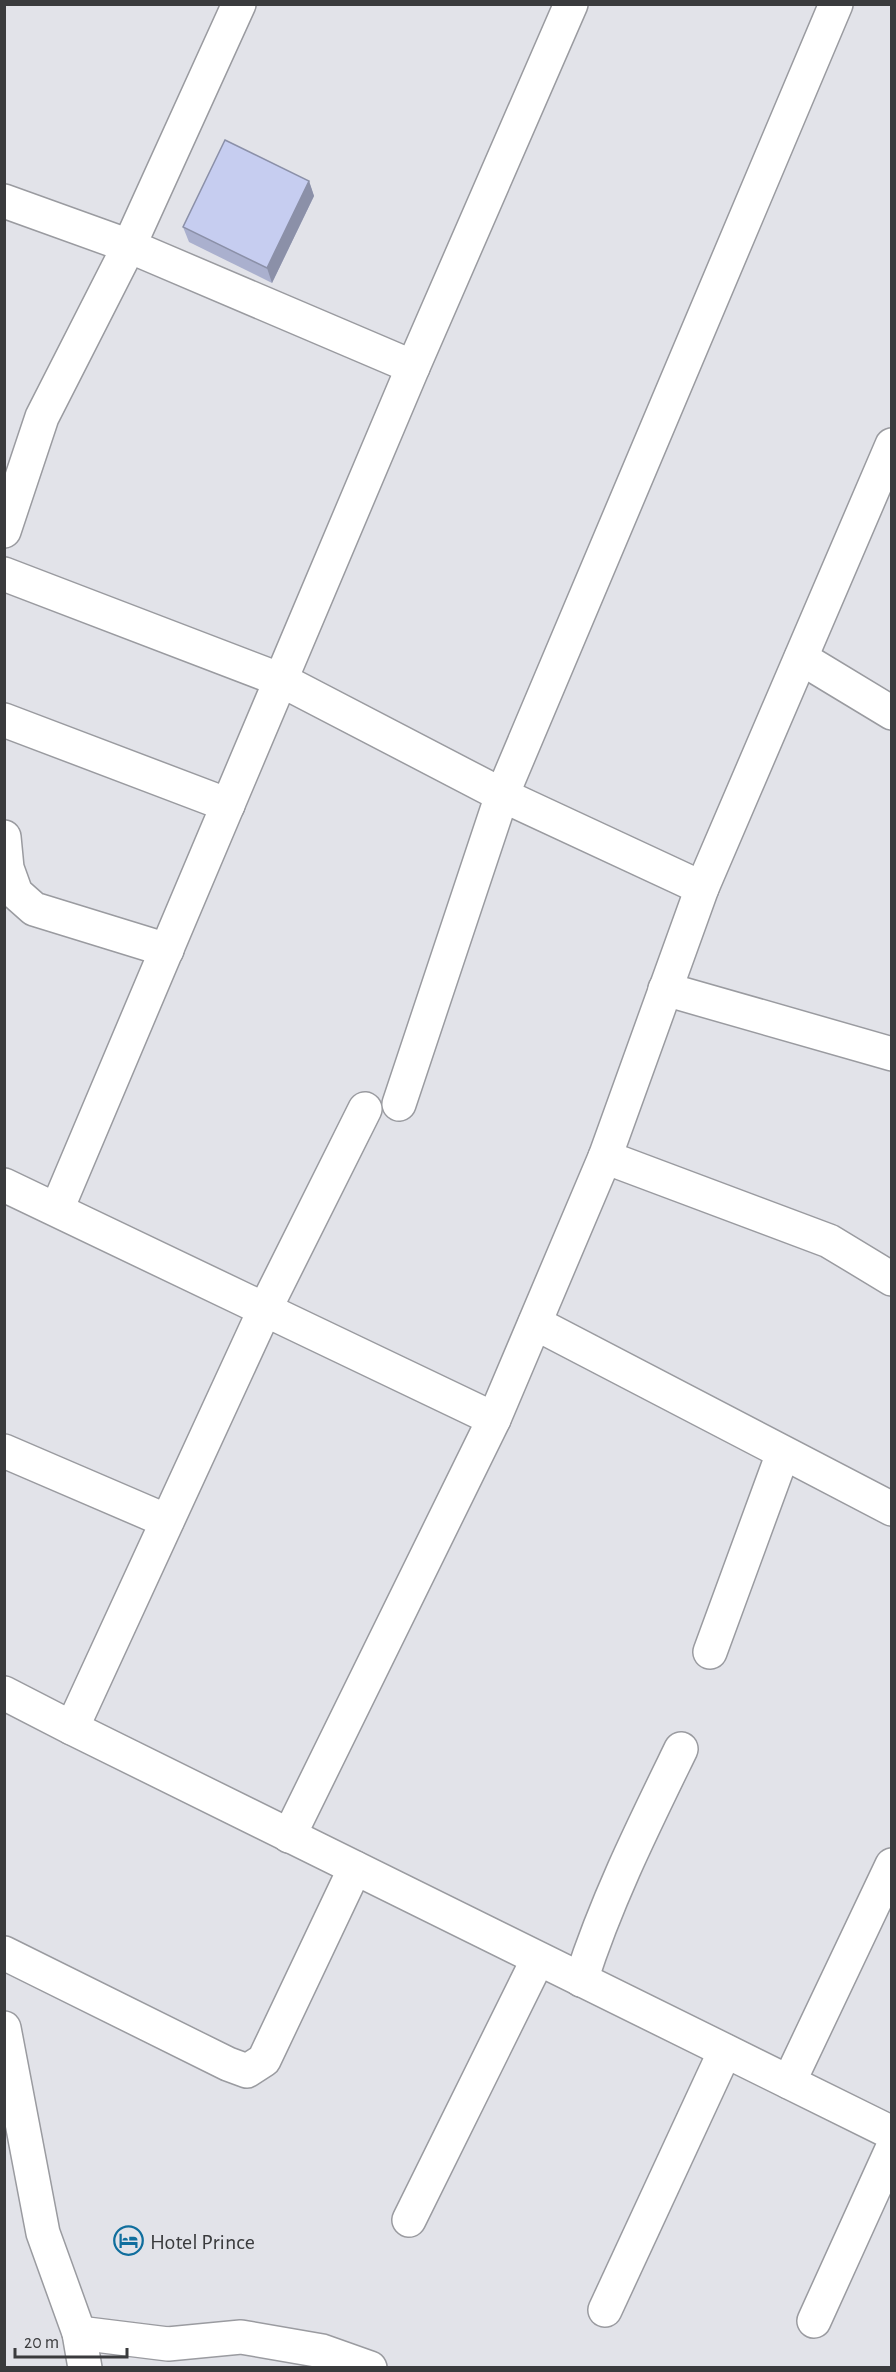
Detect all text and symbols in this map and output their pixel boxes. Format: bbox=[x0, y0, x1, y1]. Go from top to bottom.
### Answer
hotel icon: Hotel Prince bbox=[113, 2225, 145, 2257]
place label: Hotel Prince bbox=[150, 2231, 255, 2253]
scale bar bbox=[15, 2321, 128, 2359]
text: 20 m bbox=[24, 2334, 59, 2352]

